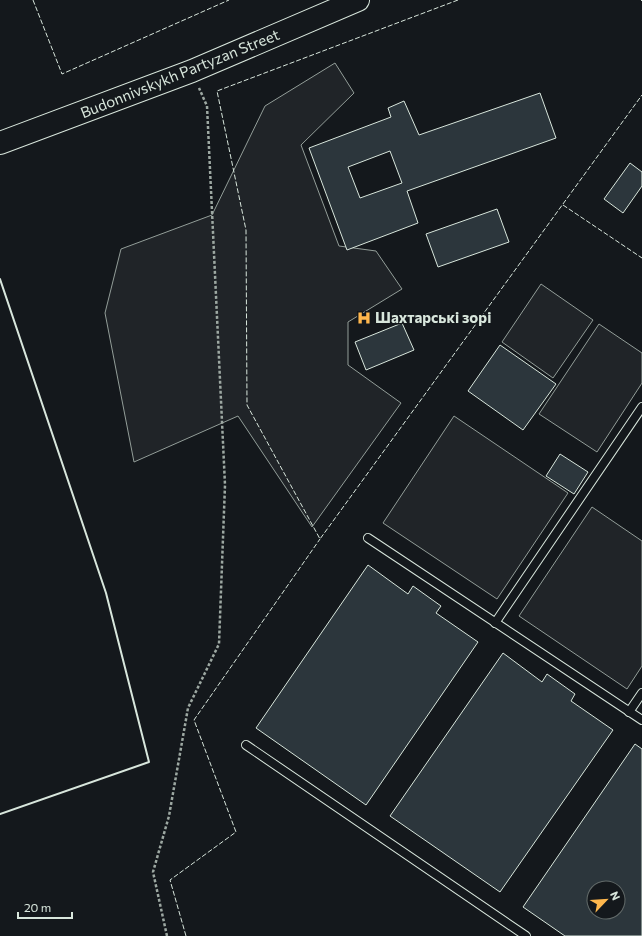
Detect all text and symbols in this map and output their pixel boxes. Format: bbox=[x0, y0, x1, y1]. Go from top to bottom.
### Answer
street label: Budonnivskykh Partyzan Street bbox=[78, 25, 282, 121]
place label: Шахтарські зорі bbox=[375, 308, 491, 326]
hospital icon: Шахтарські зорі bbox=[356, 310, 372, 326]
north arrow bbox=[586, 880, 626, 920]
text: N bbox=[608, 889, 623, 902]
scale bar bbox=[18, 894, 72, 920]
text: 20 m bbox=[24, 900, 51, 914]

